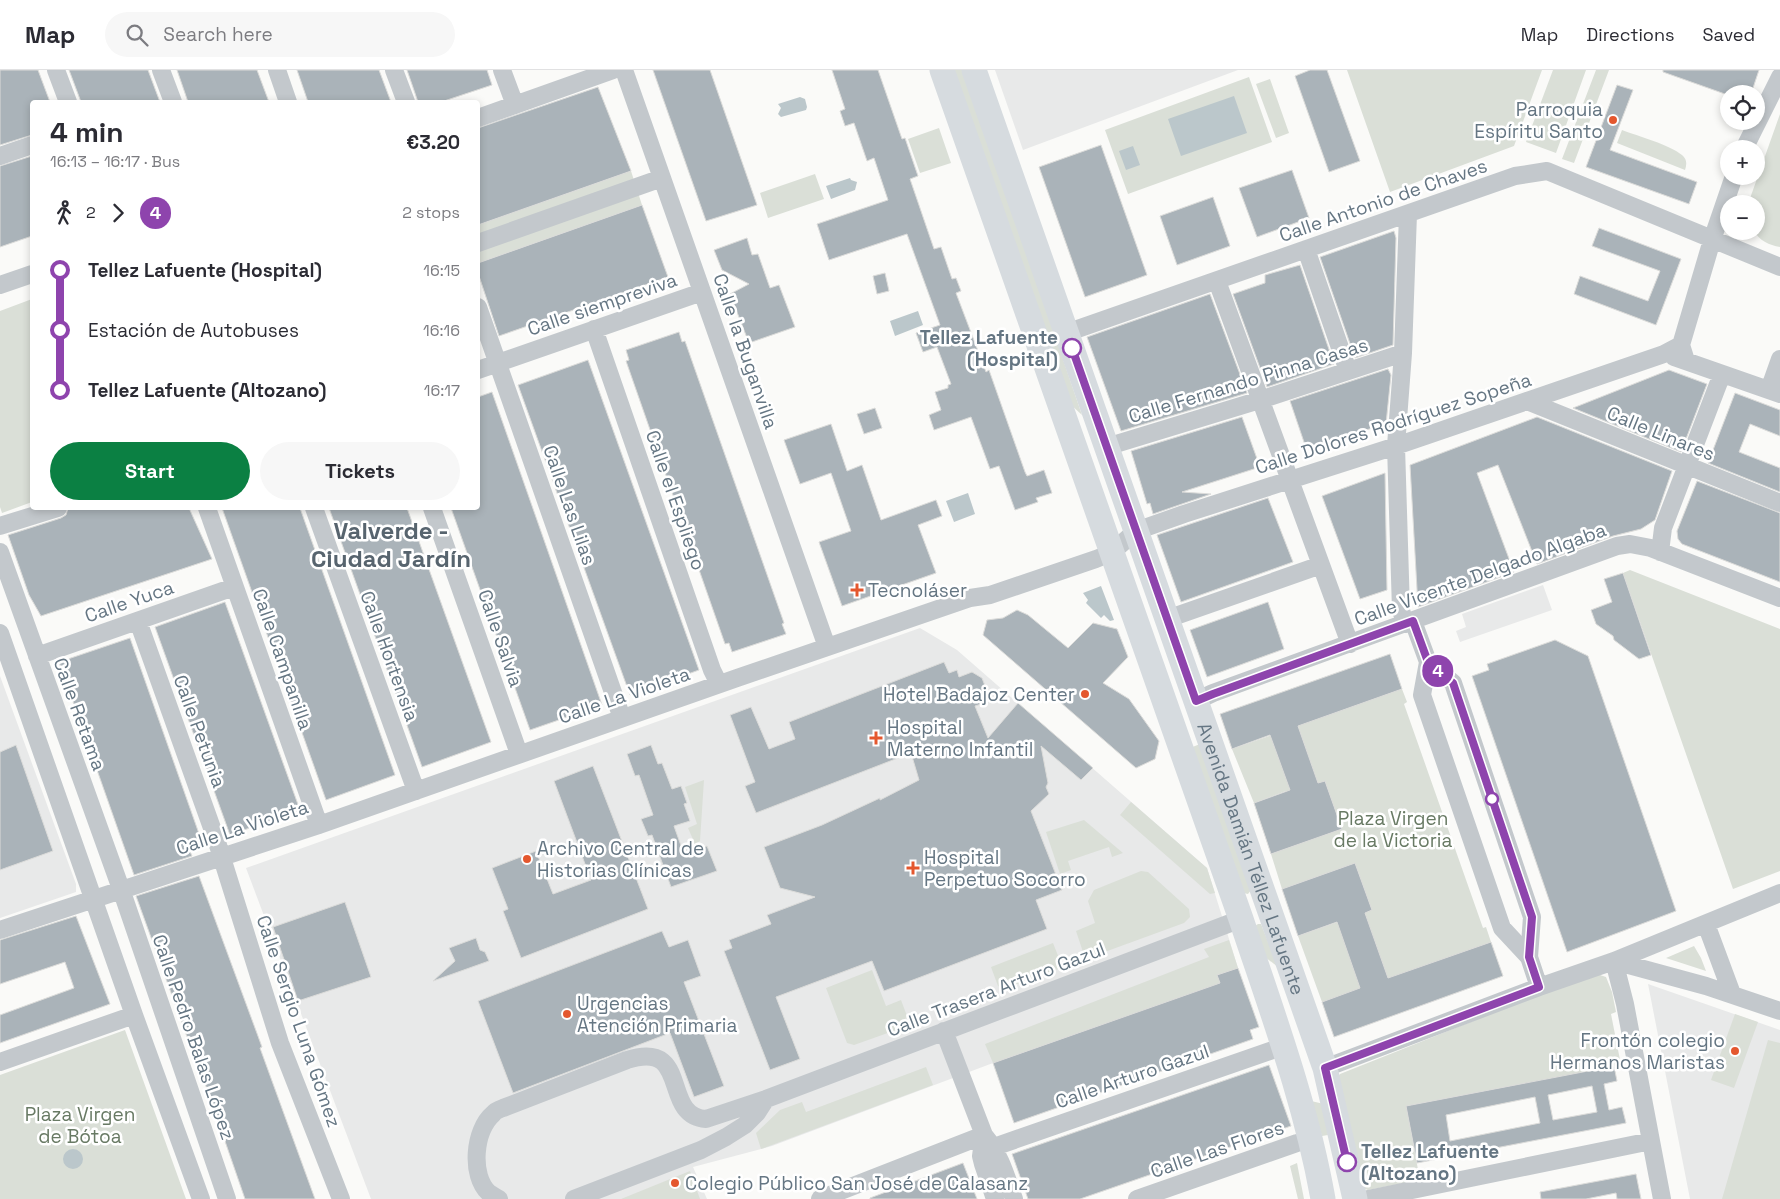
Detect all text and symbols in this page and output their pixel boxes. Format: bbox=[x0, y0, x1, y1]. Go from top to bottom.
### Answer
search box bbox=[105, 12, 455, 57]
text: Map bbox=[25, 19, 75, 50]
icon: search bbox=[123, 21, 151, 49]
text: Search here bbox=[163, 22, 273, 47]
text: Map bbox=[1521, 23, 1558, 46]
text: Directions bbox=[1586, 23, 1675, 46]
text: Saved bbox=[1703, 23, 1755, 46]
map controls bbox=[1720, 85, 1765, 240]
button: locate bbox=[1720, 85, 1765, 130]
place label: Parroquia Espíritu Santo bbox=[1474, 97, 1603, 144]
text: 4 min bbox=[50, 114, 124, 150]
marker: Parroquia Espíritu Santo bbox=[1607, 114, 1619, 126]
text: €3.20 bbox=[406, 130, 460, 155]
button: + bbox=[1720, 140, 1765, 185]
text: 16:13 – 16:17 · Bus bbox=[50, 151, 180, 172]
street label: Calle Antonio de Chaves bbox=[1276, 153, 1491, 248]
button: − bbox=[1720, 195, 1765, 240]
icon: walk bbox=[50, 199, 78, 227]
icon: forward bbox=[104, 199, 132, 227]
text: 4 bbox=[150, 201, 161, 224]
text: 2 bbox=[86, 202, 96, 223]
text: 2 stops bbox=[402, 202, 460, 223]
text: Tellez Lafuente (Hospital) bbox=[88, 258, 322, 283]
text: 16:15 bbox=[423, 260, 460, 281]
street label: Calle siempreviva bbox=[524, 267, 680, 342]
street label: Calle la Buganvilla bbox=[707, 270, 784, 432]
text: Estación de Autobuses bbox=[88, 318, 299, 343]
text: 16:16 bbox=[423, 320, 460, 341]
place label: Tellez Lafuente (Hospital) bbox=[920, 325, 1058, 372]
street label: Calle Fernando Pinna Casas bbox=[1125, 332, 1371, 429]
marker: Tellez Lafuente (Hospital) bbox=[1062, 338, 1082, 358]
street label: Calle Dolores Rodríguez Sopeña bbox=[1252, 367, 1535, 480]
text: Tellez Lafuente (Altozano) bbox=[88, 378, 327, 403]
text: 16:17 bbox=[424, 380, 460, 401]
street label: Calle Linares bbox=[1603, 400, 1718, 466]
street label: Calle el Espliego bbox=[640, 427, 711, 574]
button: Start bbox=[50, 442, 250, 500]
button: Tickets bbox=[260, 442, 460, 500]
street label: Calle Las Lilas bbox=[537, 442, 602, 568]
district label: Valverde - Ciudad Jardín bbox=[311, 515, 471, 574]
street label: Calle Vicente Delgado Algaba bbox=[1351, 517, 1610, 632]
street label: Calle Yuca bbox=[81, 575, 177, 628]
place label: Tecnoláser bbox=[868, 578, 967, 603]
marker: Tecnoláser bbox=[850, 583, 864, 597]
street label: Calle Campanilla bbox=[247, 585, 318, 733]
street label: Calle Salvia bbox=[472, 586, 529, 690]
street label: Calle Hortensia bbox=[354, 588, 425, 725]
street label: Calle Retama bbox=[48, 654, 112, 774]
line badge: 4 bbox=[1422, 655, 1454, 687]
text: 4 bbox=[1432, 659, 1444, 682]
street label: Calle La Violeta bbox=[555, 661, 693, 730]
street label: Calle Petunia bbox=[168, 671, 232, 791]
place label: Hotel Badajoz Center bbox=[883, 682, 1075, 707]
marker: Hotel Badajoz Center bbox=[1079, 688, 1091, 700]
place label: Hospital Materno Infantil bbox=[887, 715, 1033, 762]
street label: Avenida Damián Téllez Lafuente bbox=[1191, 719, 1310, 998]
marker: Hospital Materno Infantil bbox=[869, 731, 883, 745]
unlabelled marker bbox=[1485, 792, 1499, 806]
street label: Calle La Violeta bbox=[173, 794, 312, 861]
park label: Plaza Virgen de la Victoria bbox=[1334, 806, 1453, 853]
place label: Archivo Central de Historias Clínicas bbox=[537, 836, 704, 883]
place label: Hospital Perpetuo Socorro bbox=[924, 845, 1086, 892]
marker: Archivo Central de Historias Clínicas bbox=[521, 853, 533, 865]
marker: Hospital Perpetuo Socorro bbox=[906, 861, 920, 875]
street label: Calle Sergio Luna Gómez bbox=[250, 912, 347, 1130]
street label: Calle Pedro Balas López bbox=[147, 931, 240, 1143]
street label: Calle Trasera Arturo Gazul bbox=[884, 936, 1109, 1043]
place label: Urgencias Atención Primaria bbox=[577, 991, 738, 1038]
marker: Urgencias Atención Primaria bbox=[561, 1008, 573, 1020]
place label: Frontón colegio Hermanos Maristas bbox=[1550, 1028, 1725, 1075]
street label: Calle Arturo Gazul bbox=[1052, 1038, 1212, 1114]
marker: Frontón colegio Hermanos Maristas bbox=[1729, 1045, 1741, 1057]
park label: Plaza Virgen de Bótoa bbox=[25, 1102, 135, 1149]
street label: Calle Las Flores bbox=[1147, 1115, 1287, 1184]
place label: Tellez Lafuente (Altozano) bbox=[1361, 1139, 1499, 1186]
marker: Tellez Lafuente (Altozano) bbox=[1337, 1152, 1357, 1172]
place label: Colegio Público San José de Calasanz bbox=[685, 1171, 1028, 1196]
marker: Colegio Público San José de Calasanz bbox=[669, 1177, 681, 1189]

